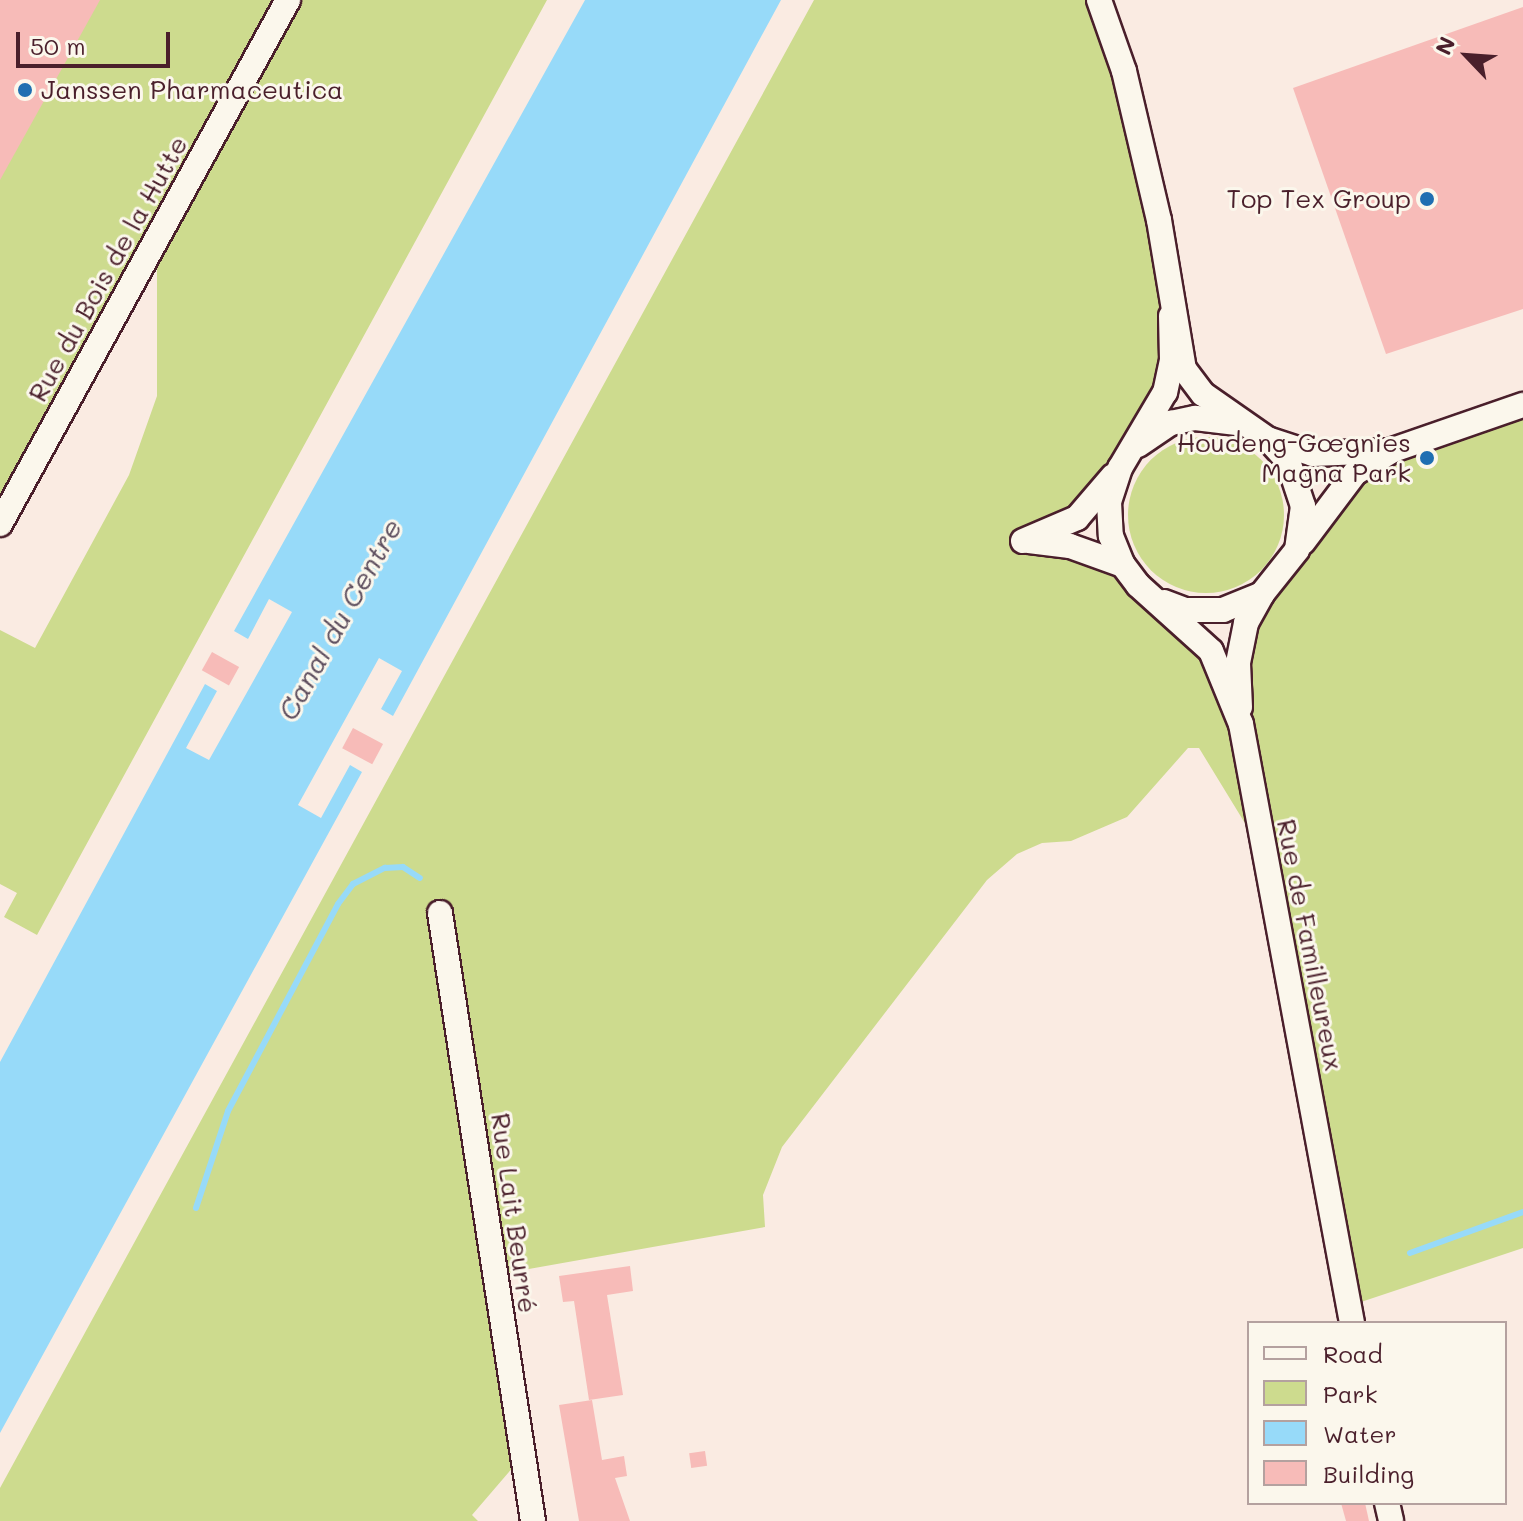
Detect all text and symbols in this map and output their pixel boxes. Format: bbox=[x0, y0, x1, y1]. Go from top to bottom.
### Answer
scale bar bbox=[20, 16, 174, 66]
north arrow bbox=[1427, 16, 1507, 96]
text: 50 m bbox=[30, 30, 86, 61]
text: N bbox=[1428, 32, 1461, 59]
place label: Janssen Pharmaceutica bbox=[41, 74, 343, 106]
marker: Janssen Pharmaceutica bbox=[16, 81, 34, 99]
street label: Rue du Bois de la Hutte bbox=[22, 131, 194, 407]
place label: Top Tex Group bbox=[1227, 183, 1411, 215]
marker: Top Tex Group bbox=[1418, 190, 1436, 208]
place label: Houdeng-Gœgnies Magna Park bbox=[1177, 427, 1411, 488]
marker: Houdeng-Gœgnies Magna Park bbox=[1418, 449, 1436, 467]
water label: Canal du Centre bbox=[270, 512, 408, 726]
street label: Rue de Familleureux bbox=[1270, 817, 1350, 1073]
street label: Rue Lait Beurré bbox=[485, 1111, 543, 1315]
legend bbox=[1247, 1321, 1507, 1505]
text: Road bbox=[1323, 1338, 1383, 1369]
text: Park bbox=[1323, 1378, 1377, 1409]
text: Water bbox=[1323, 1418, 1397, 1449]
text: Building bbox=[1323, 1458, 1414, 1489]

